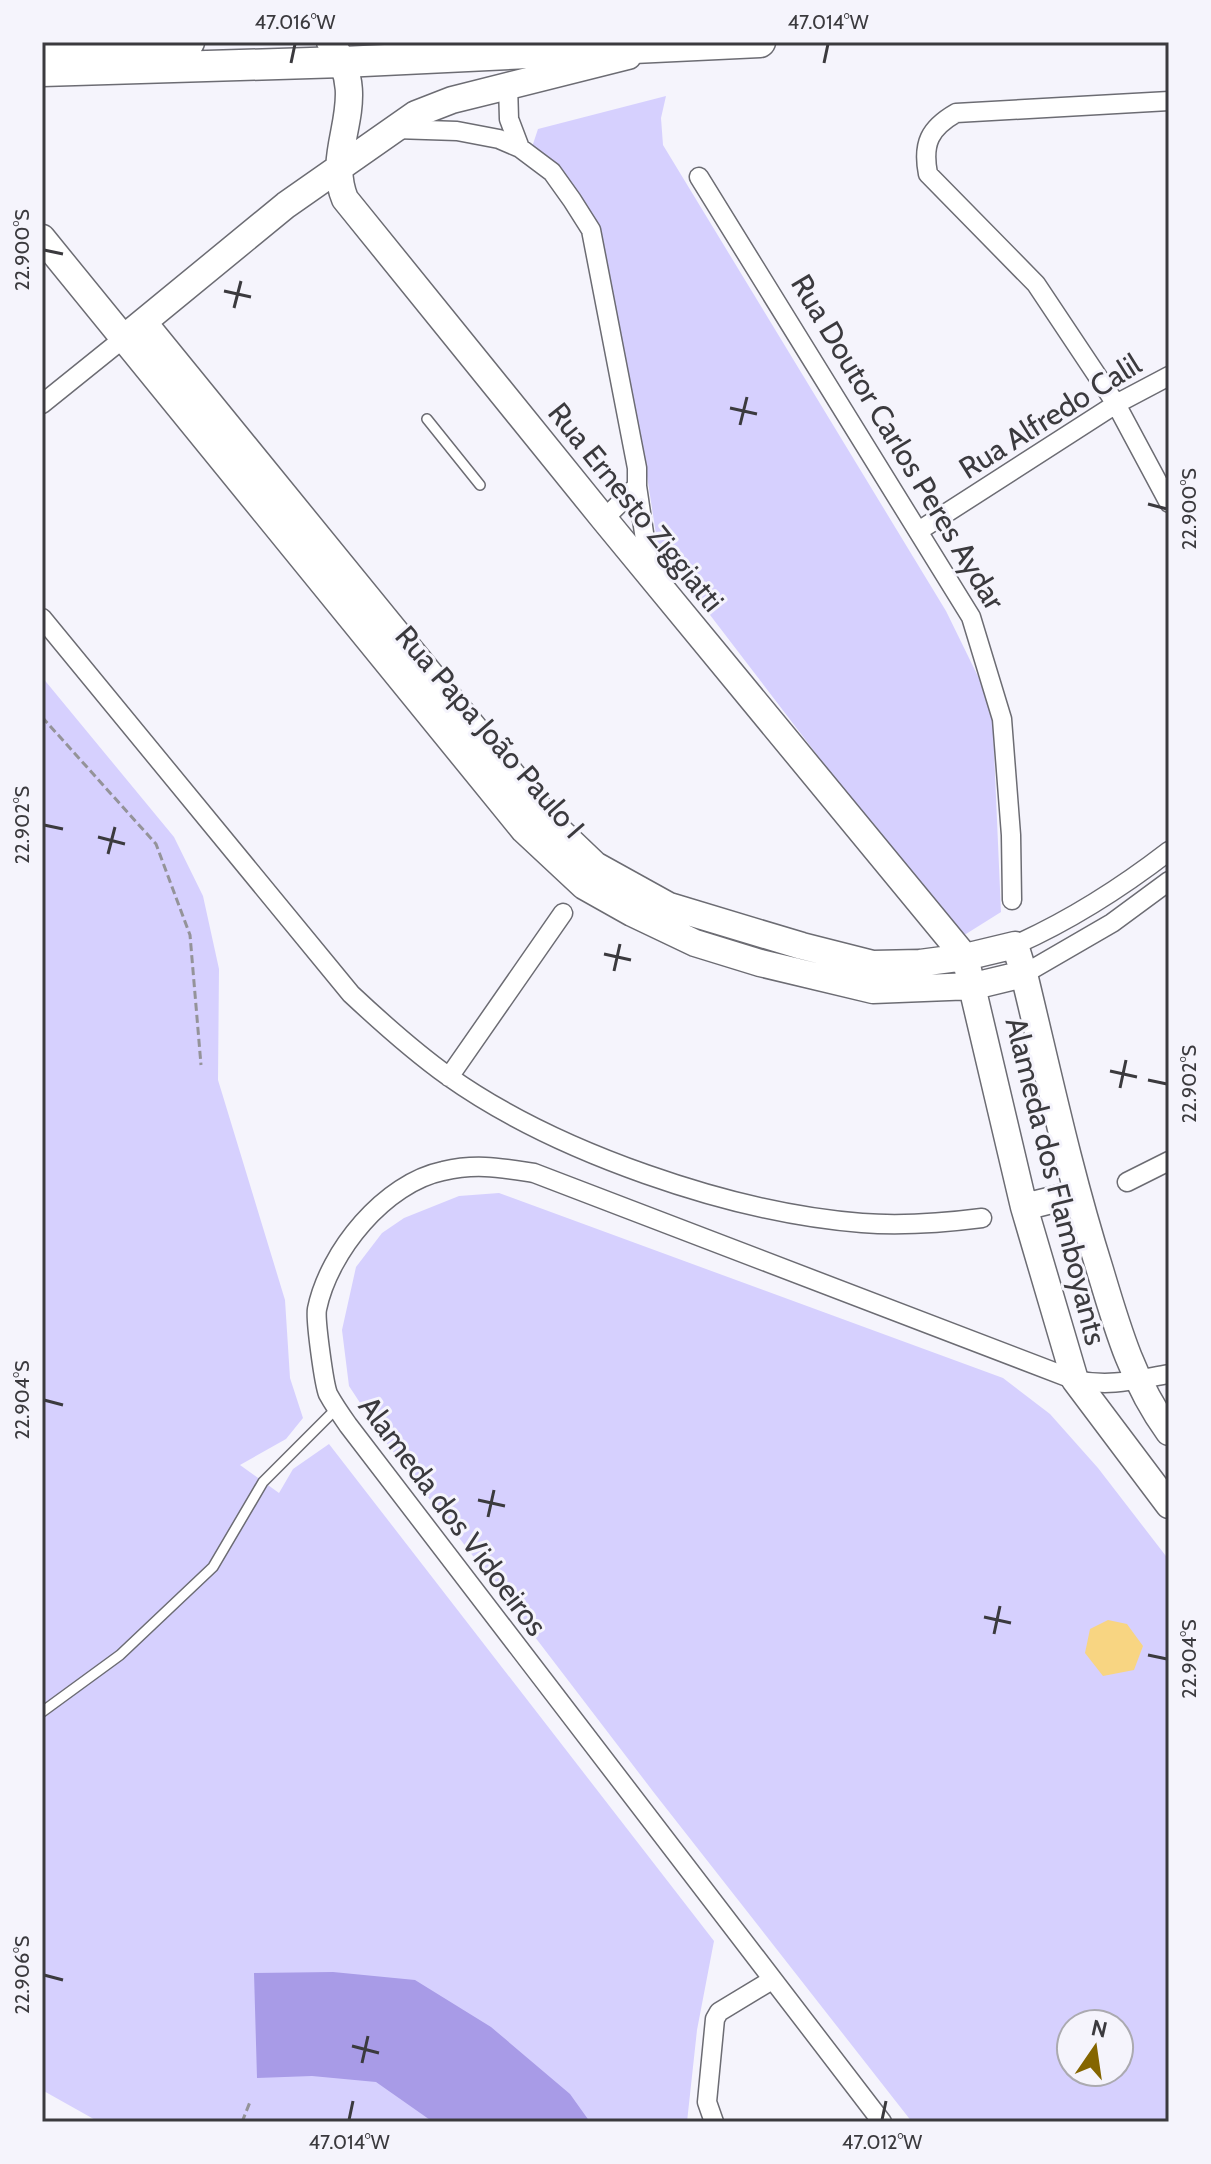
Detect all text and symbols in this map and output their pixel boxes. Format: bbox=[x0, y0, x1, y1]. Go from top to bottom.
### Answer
text: 47.016°W bbox=[254, 10, 336, 34]
text: 47.014°W bbox=[787, 10, 869, 34]
text: 22.900°S bbox=[10, 209, 34, 291]
street label: Rua Doutor Carlos Peres Aydar bbox=[783, 268, 1013, 617]
street label: Rua Alfredo Calil bbox=[952, 345, 1148, 487]
street label: Rua Ernesto Ziggiatti bbox=[540, 395, 732, 619]
text: 22.900°S bbox=[1177, 468, 1201, 550]
street label: Rua Papa João Paulo I bbox=[388, 618, 592, 846]
text: 22.902°S bbox=[10, 785, 34, 864]
street label: Alameda dos Flamboyants bbox=[997, 1013, 1115, 1349]
text: 22.902°S bbox=[1177, 1044, 1201, 1123]
text: 22.904°S bbox=[10, 1360, 34, 1440]
street label: Alameda dos Vidoeiros bbox=[351, 1389, 555, 1643]
text: 22.904°S bbox=[1177, 1619, 1201, 1699]
text: 22.906°S bbox=[10, 1935, 34, 2015]
north arrow bbox=[1055, 2008, 1135, 2088]
text: N bbox=[1089, 2014, 1110, 2044]
text: 47.014°W bbox=[308, 2130, 390, 2154]
text: 47.012°W bbox=[842, 2130, 922, 2154]

